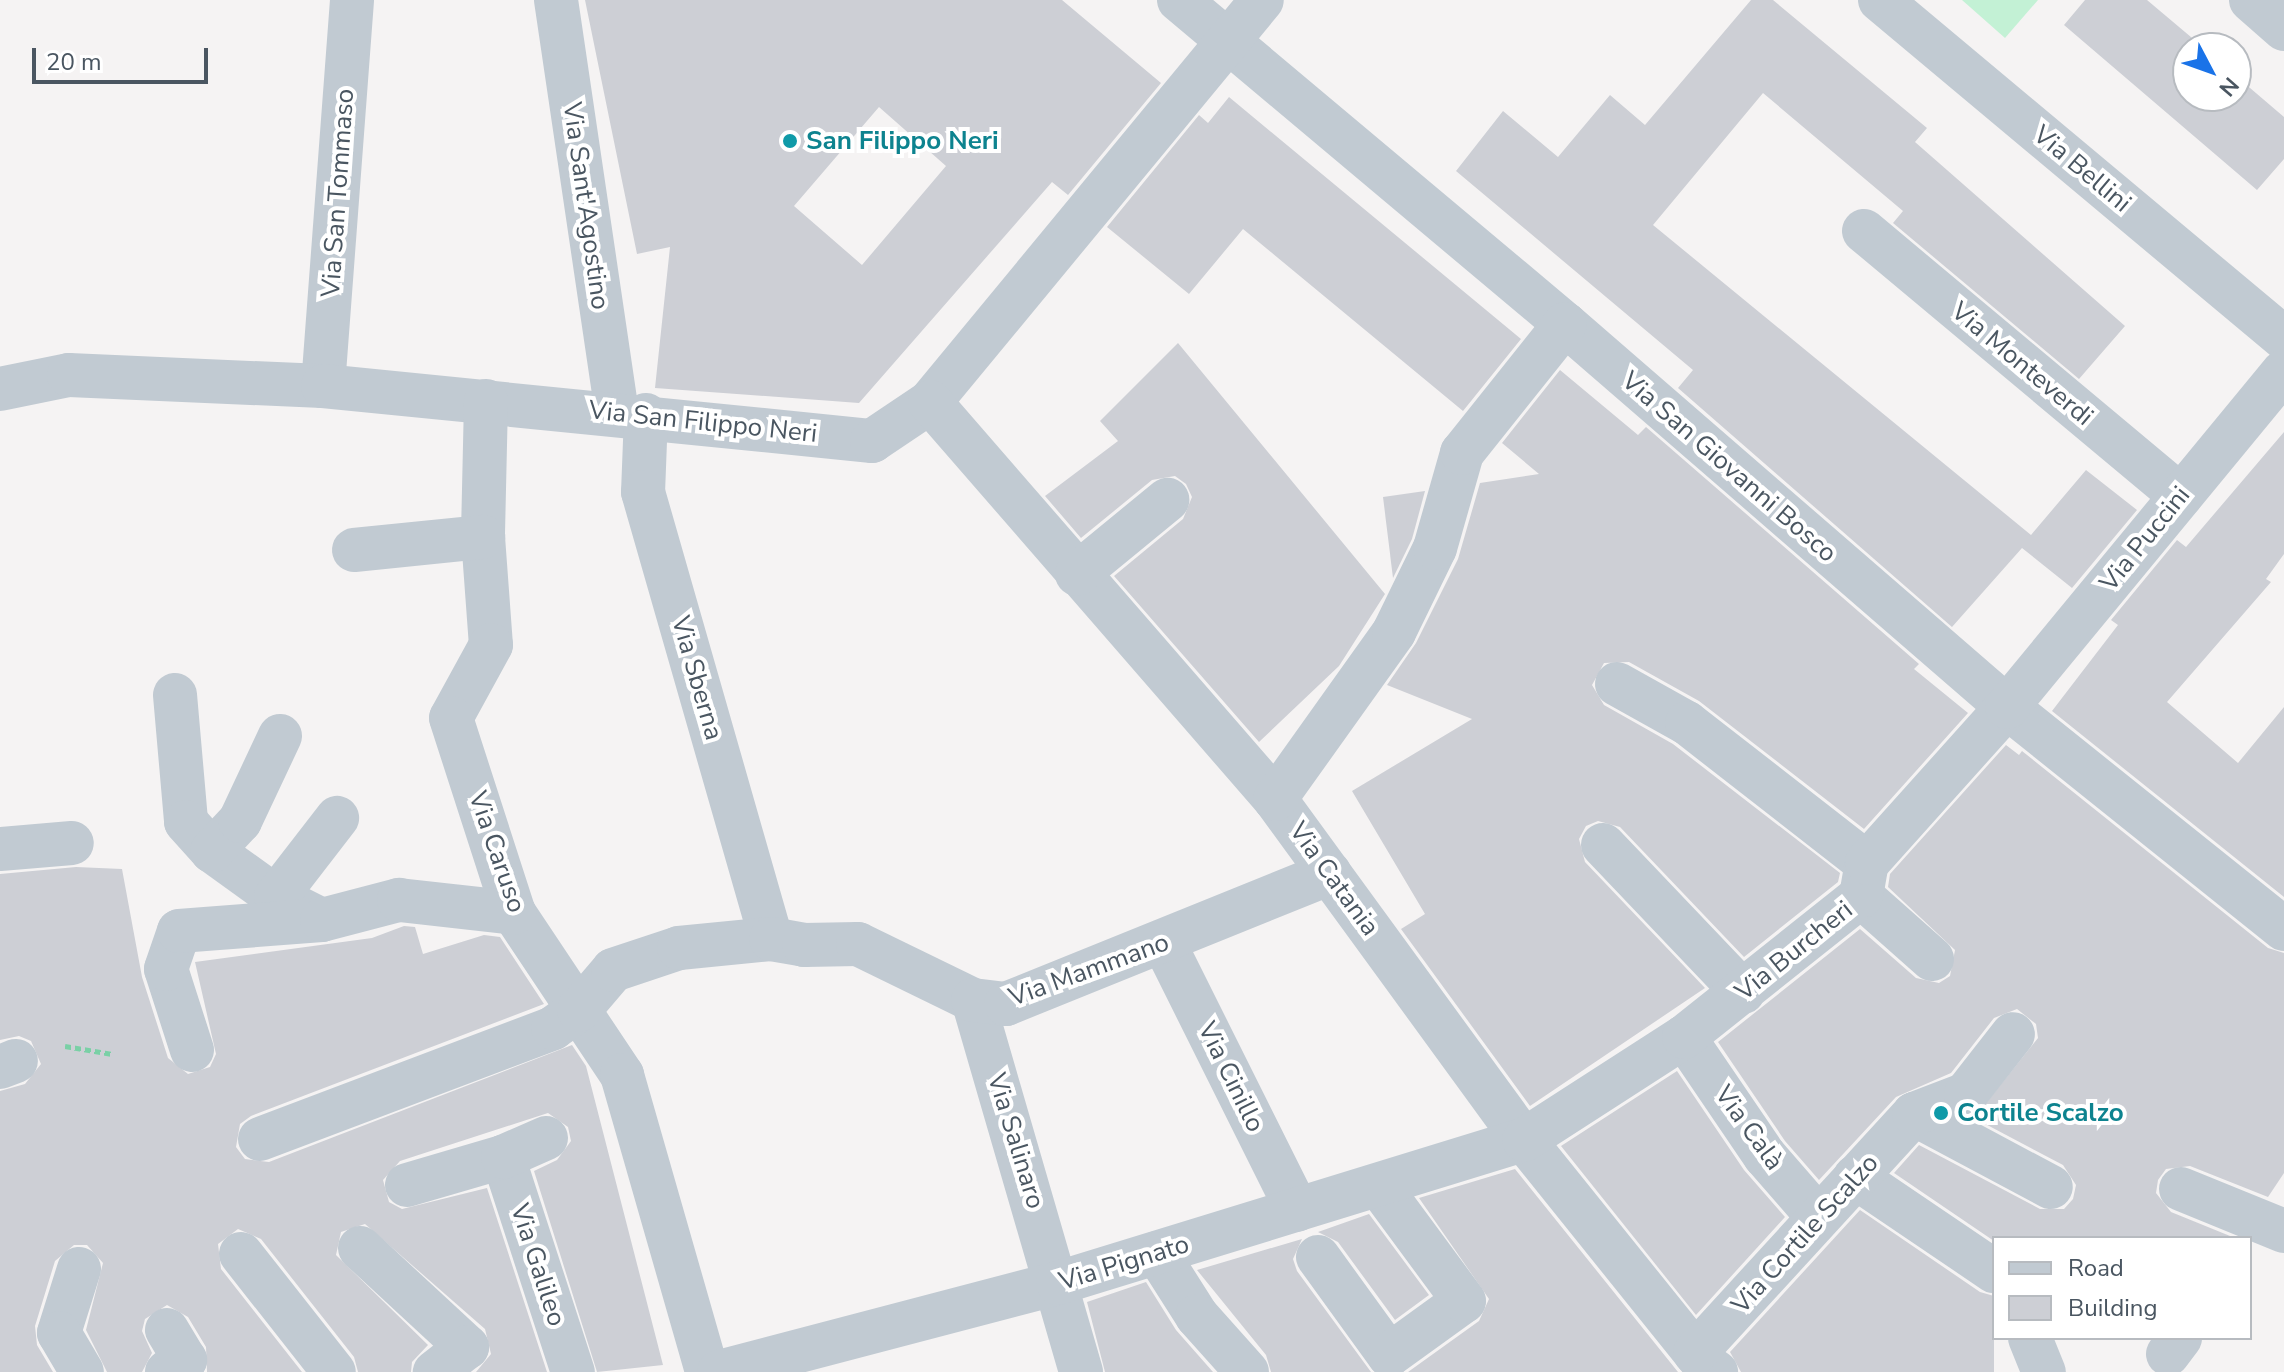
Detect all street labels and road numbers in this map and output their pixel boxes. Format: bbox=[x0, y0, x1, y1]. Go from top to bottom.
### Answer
street label: Via San Tommaso bbox=[315, 88, 361, 298]
street label: Via Sant'Agostino bbox=[556, 100, 616, 312]
street label: Via Bellini bbox=[2027, 119, 2137, 219]
street label: Via Monteverdi bbox=[1945, 296, 2099, 432]
street label: Via San Giovanni Bosco bbox=[1615, 365, 1843, 569]
street label: Via San Filippo Neri bbox=[587, 394, 819, 450]
street label: Via Puccini bbox=[2093, 480, 2197, 598]
street label: Via Sberna bbox=[664, 613, 730, 743]
street label: Via Caruso bbox=[462, 787, 532, 917]
street label: Via Catania bbox=[1282, 816, 1386, 942]
street label: Via Burcheri bbox=[1729, 894, 1859, 1008]
street label: Via Mammano bbox=[1005, 927, 1173, 1013]
street label: Via Cinillo bbox=[1191, 1017, 1271, 1137]
street label: Via Salinaro bbox=[981, 1069, 1051, 1213]
street label: Via Calà bbox=[1708, 1080, 1790, 1176]
street label: Via Cortile Scalzo bbox=[1725, 1148, 1885, 1320]
street label: Via Galileo bbox=[504, 1200, 572, 1330]
street label: Via Pignato bbox=[1055, 1228, 1193, 1298]

